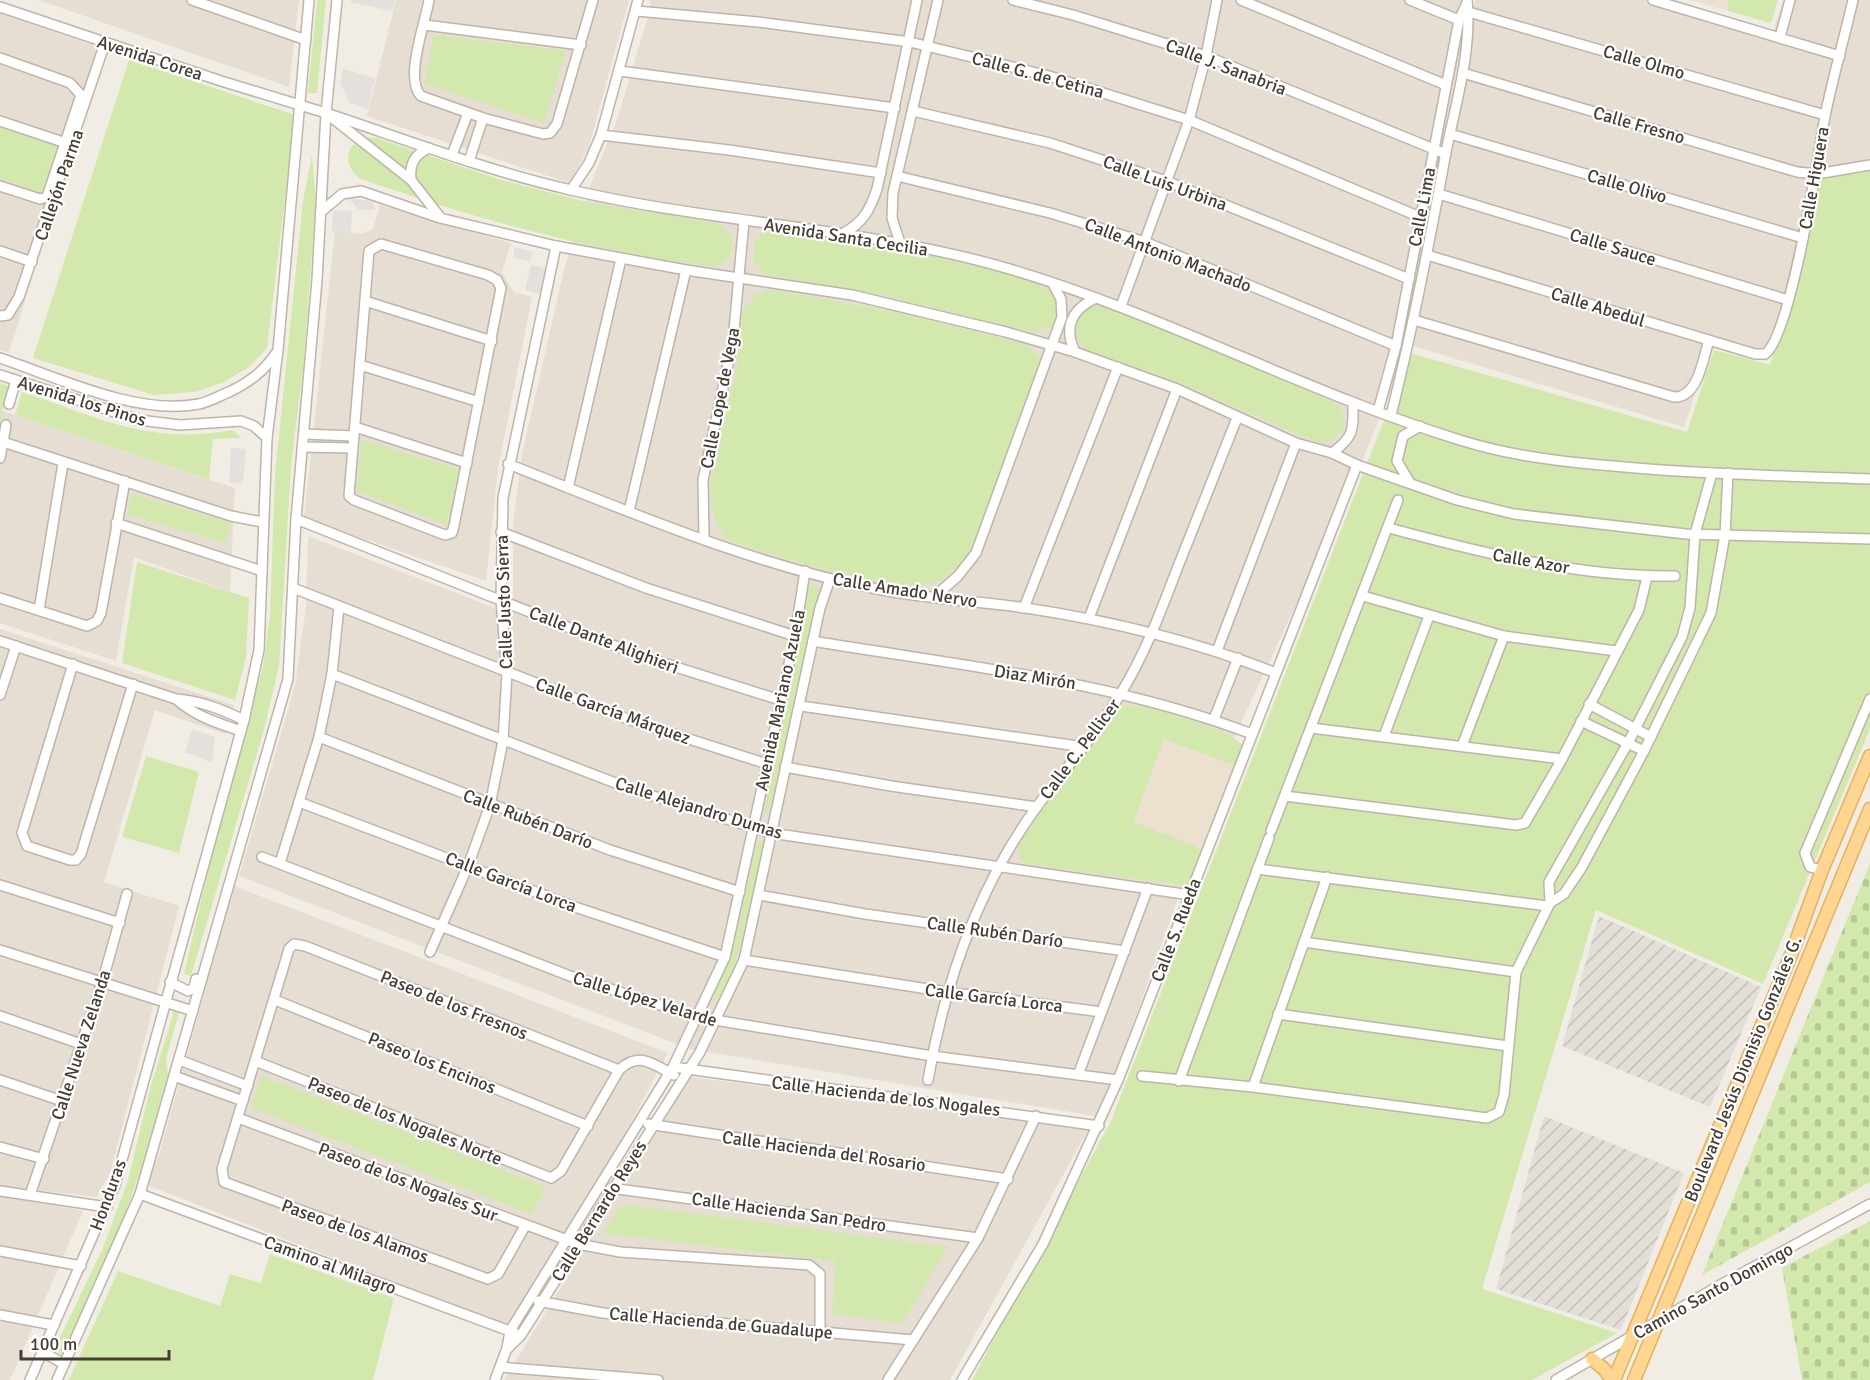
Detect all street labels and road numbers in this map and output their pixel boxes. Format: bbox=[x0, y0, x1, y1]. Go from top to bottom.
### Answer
street label: Avenida Corea bbox=[95, 31, 205, 85]
street label: Calle J. Sanabria bbox=[1162, 34, 1290, 100]
street label: Calle Olmo bbox=[1601, 40, 1687, 84]
street label: Calle G. de Cetina bbox=[970, 47, 1106, 103]
street label: Calle Fresno bbox=[1591, 101, 1687, 149]
street label: Calle Higuera bbox=[1794, 125, 1834, 231]
street label: Callejón Parma bbox=[30, 126, 88, 244]
street label: Calle Luis Urbina bbox=[1100, 150, 1230, 216]
street label: Calle Olivo bbox=[1585, 164, 1669, 208]
street label: Calle Lima bbox=[1404, 165, 1440, 249]
street label: Avenida Santa Cecilia bbox=[762, 213, 930, 261]
street label: Calle Antonio Machado bbox=[1081, 213, 1255, 297]
street label: Calle Sauce bbox=[1567, 223, 1659, 271]
street label: Calle Abedul bbox=[1548, 282, 1648, 332]
street label: Calle Lope de Vega bbox=[696, 326, 744, 470]
street label: Avenida los Pinos bbox=[15, 371, 149, 431]
street label: Calle Justo Sierra bbox=[491, 534, 517, 670]
street label: Calle Azor bbox=[1491, 543, 1572, 579]
street label: Calle Amado Nervo bbox=[831, 568, 979, 612]
street label: Calle Dante Alighieri bbox=[526, 601, 682, 679]
street label: Avenida Mariano Azuela bbox=[750, 607, 810, 793]
street label: Diaz Mirón bbox=[993, 660, 1077, 694]
street label: Calle García Márquez bbox=[533, 673, 693, 749]
street label: Calle C. Pellicer bbox=[1035, 694, 1125, 804]
street label: Calle Alejandro Dumas bbox=[613, 772, 785, 844]
street label: Calle Rubén Darío bbox=[460, 784, 596, 854]
street label: Calle García Lorca bbox=[442, 847, 580, 917]
street label: Calle S. Rueda bbox=[1146, 875, 1206, 985]
street label: Calle Rubén Darío bbox=[925, 912, 1065, 952]
street label: Boulevard Jesús Dionisio Gonzáles G. bbox=[1679, 933, 1807, 1205]
street label: Paseo de los Fresnos bbox=[377, 965, 531, 1045]
street label: Calle Nueva Zelanda bbox=[46, 967, 116, 1123]
street label: Calle López Velarde bbox=[570, 967, 720, 1031]
street label: Calle García Lorca bbox=[924, 979, 1064, 1017]
street label: Paseo los Encinos bbox=[365, 1027, 499, 1099]
street label: Calle Hacienda de los Nogales bbox=[770, 1071, 1002, 1121]
street label: Paseo de los Nogales Norte bbox=[305, 1072, 505, 1170]
street label: Calle Hacienda del Rosario bbox=[721, 1126, 927, 1176]
street label: Calle Bernardo Reyes bbox=[547, 1136, 651, 1286]
street label: Paseo de los Nogales Sur bbox=[315, 1138, 501, 1227]
street label: Honduras bbox=[85, 1156, 131, 1234]
street label: Calle Hacienda San Pedro bbox=[690, 1187, 888, 1237]
street label: Paseo de los Alamos bbox=[278, 1194, 432, 1268]
street label: Camino al Milagro bbox=[261, 1231, 399, 1299]
street label: Camino Santo Domingo bbox=[1629, 1238, 1797, 1344]
street label: Calle Hacienda de Guadalupe bbox=[608, 1302, 834, 1344]

